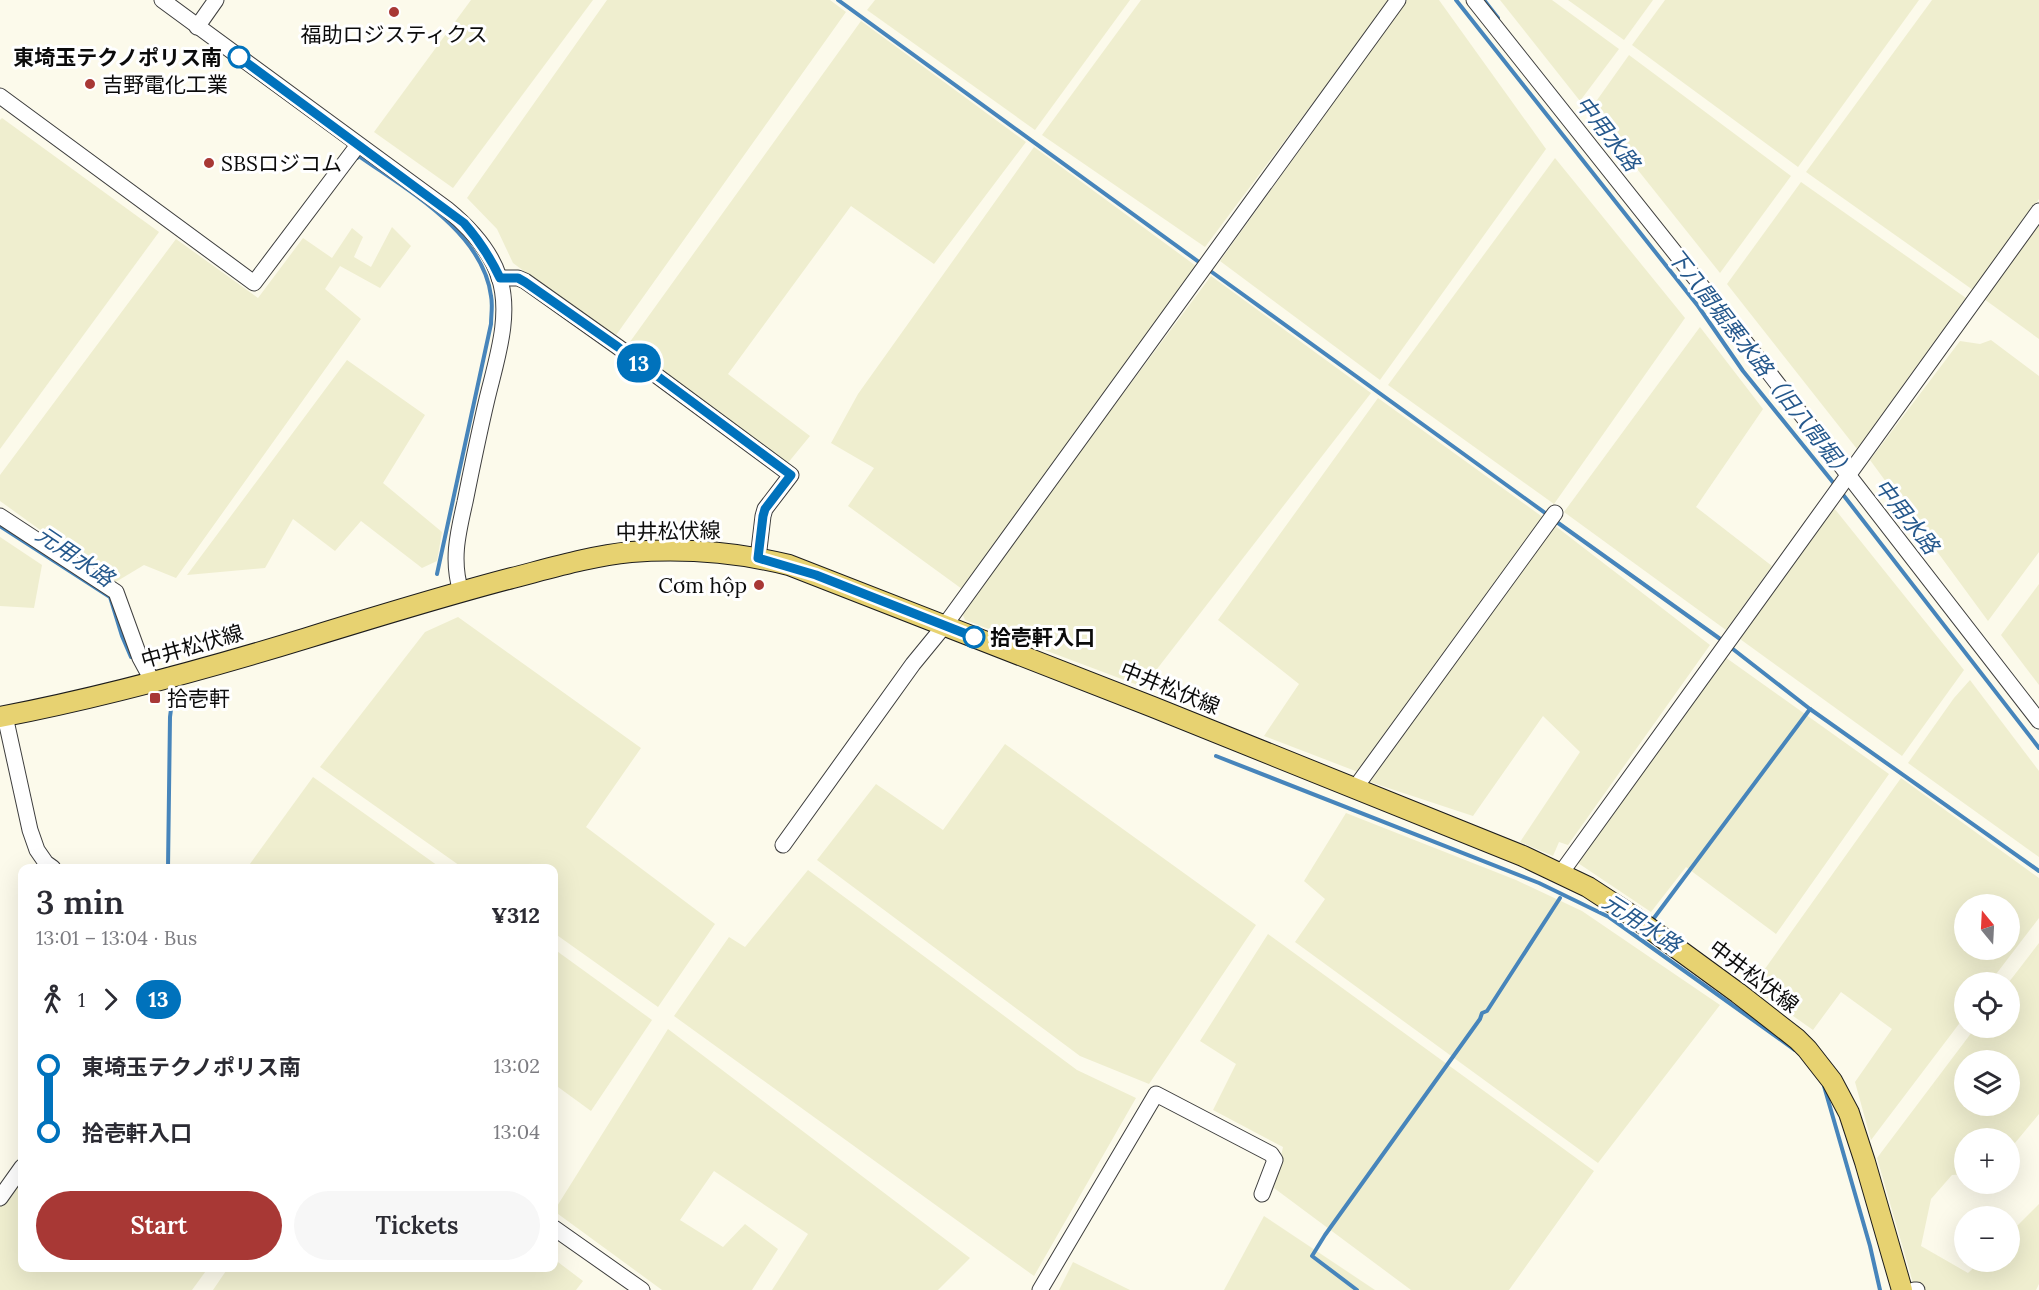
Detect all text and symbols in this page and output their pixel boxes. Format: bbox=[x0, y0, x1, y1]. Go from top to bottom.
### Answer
marker: 福助ロジスティクス bbox=[387, 5, 401, 19]
place label: 福助ロジスティクス bbox=[300, 21, 488, 48]
place label: 東埼玉テクノポリス南 bbox=[13, 44, 222, 71]
marker: 東埼玉テクノポリス南 bbox=[228, 46, 250, 68]
place label: 吉野電化工業 bbox=[102, 71, 228, 98]
marker: 吉野電化工業 bbox=[83, 77, 97, 91]
water label: 中用水路 bbox=[1570, 90, 1647, 178]
place label: SBSロジコム bbox=[221, 150, 342, 177]
marker: SBSロジコム bbox=[202, 156, 216, 170]
water label: 下八間堀悪水路（旧八間堀） bbox=[1662, 243, 1860, 485]
line badge: 13 bbox=[612, 344, 666, 382]
text: 13 bbox=[629, 350, 649, 377]
water label: 中用水路 bbox=[1869, 473, 1946, 561]
street label: 中井松伏線 bbox=[615, 517, 721, 545]
water label: 元用水路 bbox=[31, 520, 121, 593]
place label: Cơm hộp bbox=[658, 572, 747, 599]
marker: Cơm hộp bbox=[752, 578, 766, 592]
street label: 中井松伏線 bbox=[138, 619, 246, 673]
place label: 拾壱軒入口 bbox=[990, 624, 1095, 651]
marker: 拾壱軒入口 bbox=[963, 626, 985, 648]
street label: 中井松伏線 bbox=[1116, 656, 1224, 720]
place label: 拾壱軒 bbox=[167, 685, 230, 712]
marker: 拾壱軒 bbox=[148, 691, 162, 705]
text: 3 min bbox=[36, 881, 124, 923]
water label: 元用水路 bbox=[1597, 887, 1688, 960]
north arrow bbox=[1954, 894, 2020, 960]
map controls bbox=[1954, 894, 2020, 1272]
text: ¥312 bbox=[491, 901, 540, 929]
text: 13:01 – 13:04 · Bus bbox=[36, 925, 197, 950]
street label: 中井松伏線 bbox=[1704, 934, 1804, 1018]
button: locate bbox=[1954, 972, 2020, 1038]
icon: walk bbox=[36, 983, 69, 1016]
icon: forward bbox=[94, 983, 127, 1016]
text: 13 bbox=[148, 986, 169, 1013]
text: 1 bbox=[78, 987, 85, 1012]
button: layers bbox=[1954, 1050, 2020, 1116]
text: 東埼玉テクノポリス南 bbox=[82, 1053, 301, 1081]
text: 13:02 bbox=[494, 1053, 540, 1078]
text: 拾壱軒入口 bbox=[82, 1119, 192, 1147]
text: 13:04 bbox=[493, 1119, 540, 1144]
button: + bbox=[1954, 1128, 2020, 1194]
button: Start bbox=[36, 1191, 282, 1260]
button: Tickets bbox=[294, 1191, 540, 1260]
button: − bbox=[1954, 1206, 2020, 1272]

